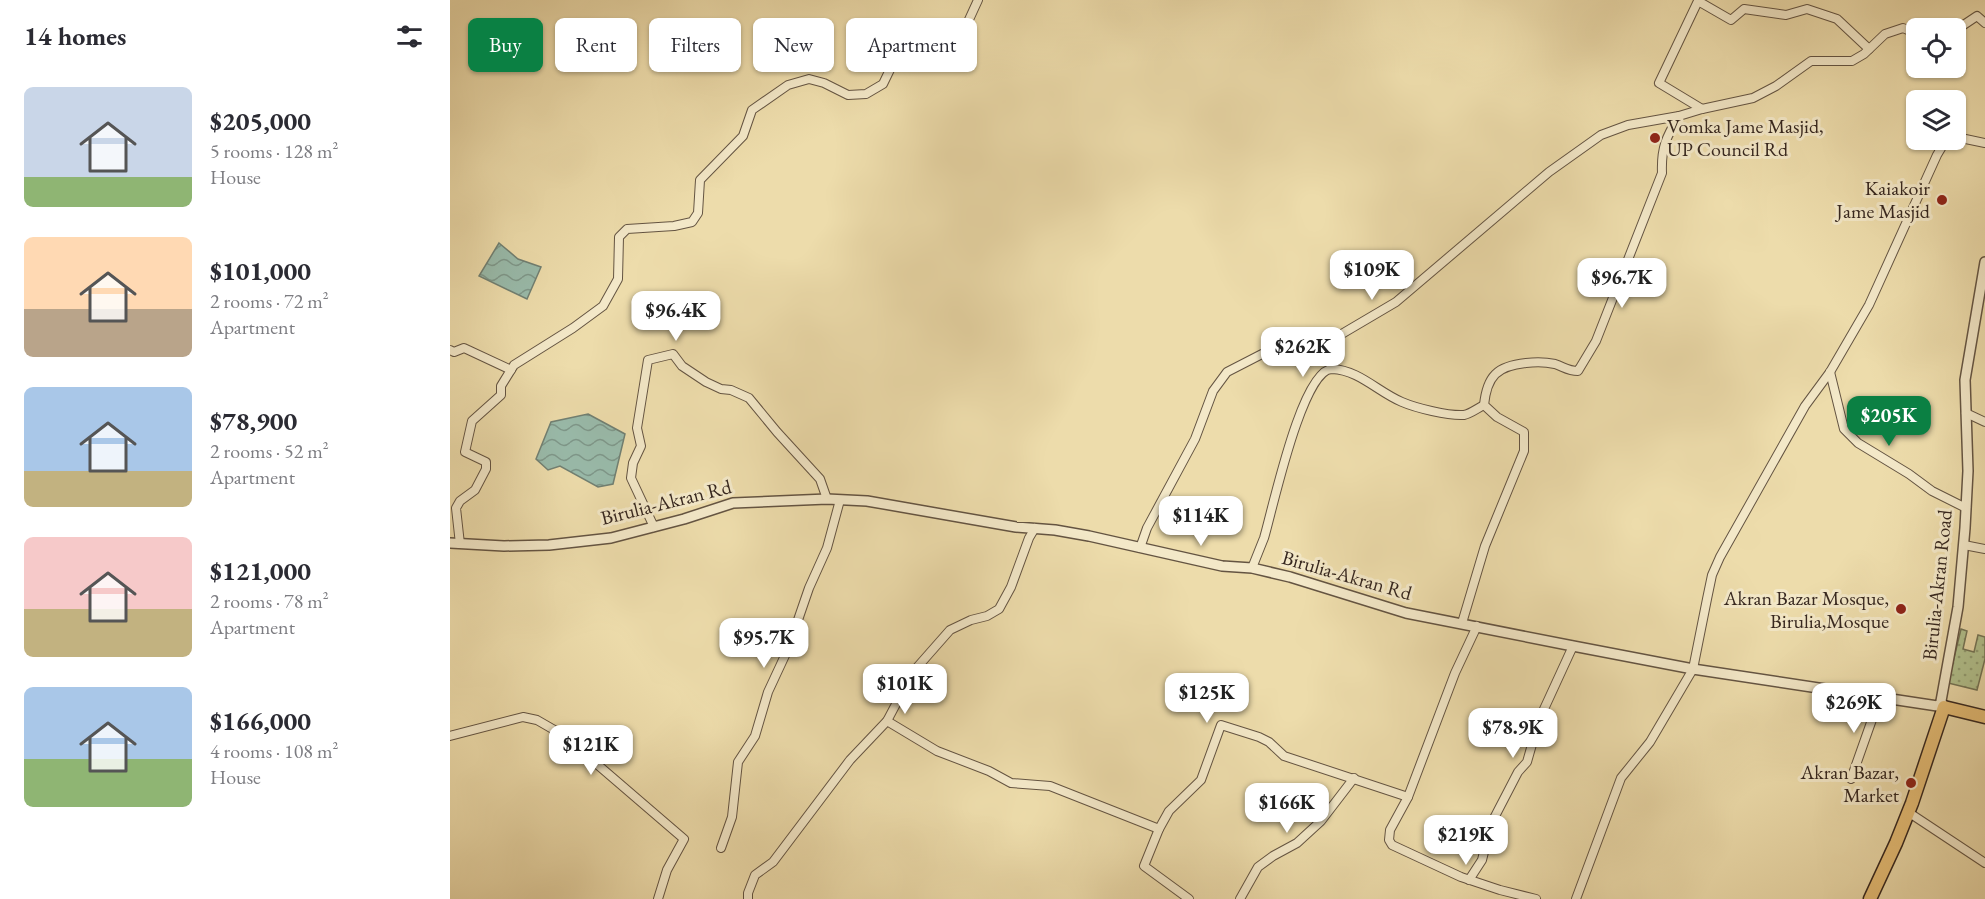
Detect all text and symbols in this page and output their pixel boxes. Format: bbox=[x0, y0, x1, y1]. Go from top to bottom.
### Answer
chip: Buy bbox=[468, 18, 543, 72]
chip: Rent bbox=[555, 18, 637, 72]
chip: Filters bbox=[649, 18, 741, 72]
chip: New bbox=[753, 18, 834, 72]
chip: Apartment bbox=[846, 18, 977, 72]
map controls bbox=[1906, 18, 1966, 150]
button: locate bbox=[1906, 18, 1966, 78]
text: 14 homes bbox=[24, 19, 126, 53]
icon: filters bbox=[393, 20, 426, 53]
button: layers bbox=[1906, 90, 1966, 150]
text: $205,000 bbox=[210, 104, 311, 138]
icon: home bbox=[72, 111, 144, 183]
place label: Vomka Jame Masjid, UP Council Rd bbox=[1667, 113, 1824, 162]
marker: Vomka Jame Masjid, UP Council Rd bbox=[1648, 131, 1662, 145]
text: 5 rooms · 128 m² bbox=[210, 138, 338, 164]
text: House bbox=[210, 164, 261, 190]
place label: Kaiakoir Jame Masjid bbox=[1834, 175, 1931, 224]
marker: Kaiakoir Jame Masjid bbox=[1935, 193, 1949, 207]
pin: $109K bbox=[1330, 250, 1414, 301]
text: $101,000 bbox=[210, 254, 311, 288]
text: $109K bbox=[1344, 256, 1400, 282]
pin: $96.7K bbox=[1573, 258, 1671, 309]
icon: home bbox=[72, 261, 144, 333]
text: $96.7K bbox=[1591, 264, 1653, 290]
text: 2 rooms · 72 m² bbox=[210, 288, 329, 314]
pin: $96.4K bbox=[627, 291, 725, 342]
text: $96.4K bbox=[645, 297, 707, 323]
text: Apartment bbox=[210, 314, 295, 340]
pin: $262K bbox=[1261, 327, 1345, 378]
text: $262K bbox=[1275, 333, 1331, 359]
pin: $205K bbox=[1847, 396, 1931, 447]
text: $205K bbox=[1861, 402, 1917, 428]
text: $78,900 bbox=[210, 404, 297, 438]
icon: home bbox=[72, 411, 144, 483]
text: 2 rooms · 52 m² bbox=[210, 438, 329, 464]
text: Apartment bbox=[210, 464, 295, 490]
street label: Birulia-Akran Rd bbox=[598, 473, 735, 531]
pin: $114K bbox=[1159, 496, 1243, 547]
text: $114K bbox=[1173, 502, 1229, 528]
street label: Birulia-Akran Road bbox=[1916, 508, 1958, 662]
street label: Birulia-Akran Rd bbox=[1279, 544, 1416, 606]
text: $121,000 bbox=[210, 554, 311, 588]
icon: home bbox=[72, 561, 144, 633]
place label: Akran Bazar Mosque, Birulia,Mosque bbox=[1723, 585, 1889, 634]
text: 2 rooms · 78 m² bbox=[210, 588, 329, 614]
marker: Akran Bazar Mosque, Birulia,Mosque bbox=[1894, 602, 1908, 616]
text: Apartment bbox=[210, 614, 295, 640]
pin: $95.7K bbox=[715, 618, 813, 669]
text: $95.7K bbox=[733, 624, 795, 650]
pin: $101K bbox=[863, 664, 947, 715]
text: $101K bbox=[877, 670, 933, 696]
pin: $125K bbox=[1165, 673, 1249, 724]
text: $125K bbox=[1179, 679, 1235, 705]
pin: $269K bbox=[1812, 683, 1896, 734]
text: $269K bbox=[1826, 689, 1882, 715]
text: $166,000 bbox=[210, 704, 311, 738]
pin: $78.9K bbox=[1464, 708, 1562, 759]
icon: home bbox=[72, 711, 144, 783]
text: $78.9K bbox=[1482, 714, 1544, 740]
pin: $121K bbox=[549, 725, 633, 776]
text: $121K bbox=[563, 731, 619, 757]
text: 4 rooms · 108 m² bbox=[210, 738, 338, 764]
place label: Akran Bazar, Market bbox=[1799, 759, 1900, 808]
text: House bbox=[210, 764, 261, 790]
marker: Akran Bazar, Market bbox=[1904, 776, 1918, 790]
pin: $166K bbox=[1245, 783, 1329, 834]
text: $166K bbox=[1259, 789, 1315, 815]
pin: $219K bbox=[1424, 815, 1508, 866]
text: $219K bbox=[1438, 821, 1494, 847]

